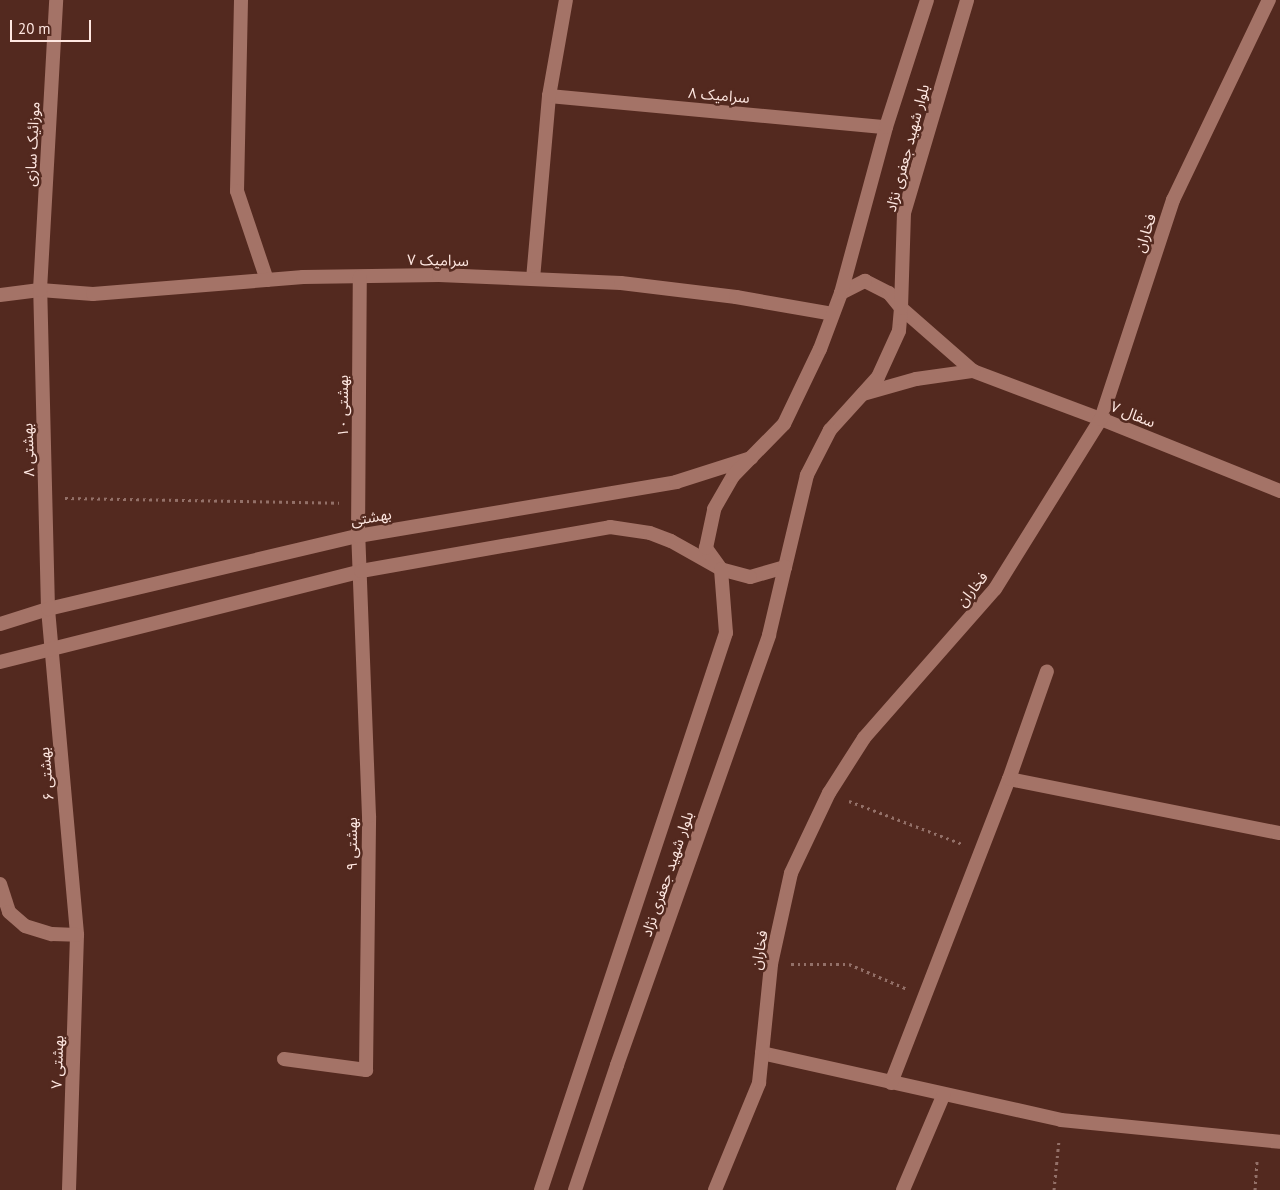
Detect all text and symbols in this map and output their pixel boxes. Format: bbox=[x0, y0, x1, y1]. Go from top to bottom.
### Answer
scale bar bbox=[12, 10, 94, 42]
text: 20 m bbox=[18, 19, 51, 38]
street label: بلوار شهید جعفری نژاد bbox=[881, 82, 933, 214]
street label: سرامیک ۸ bbox=[688, 83, 750, 107]
street label: موزائیک سازی bbox=[21, 101, 43, 187]
street label: فخاران bbox=[1130, 211, 1160, 255]
street label: سرامیک ۷ bbox=[407, 250, 469, 270]
street label: بهشتی ۱۰ bbox=[334, 375, 352, 437]
street label: سفال ۷ bbox=[1108, 397, 1158, 431]
street label: بهشتی ۸ bbox=[18, 423, 38, 477]
street label: بهشتی bbox=[349, 505, 393, 529]
street label: فخاران bbox=[953, 568, 991, 610]
street label: بهشتی ۶ bbox=[35, 747, 57, 801]
street label: بلوار شهید جعفری نژاد bbox=[637, 809, 697, 939]
street label: بهشتی ۹ bbox=[343, 817, 361, 871]
street label: فخاران bbox=[747, 929, 771, 971]
street label: بهشتی ۷ bbox=[47, 1035, 67, 1089]

